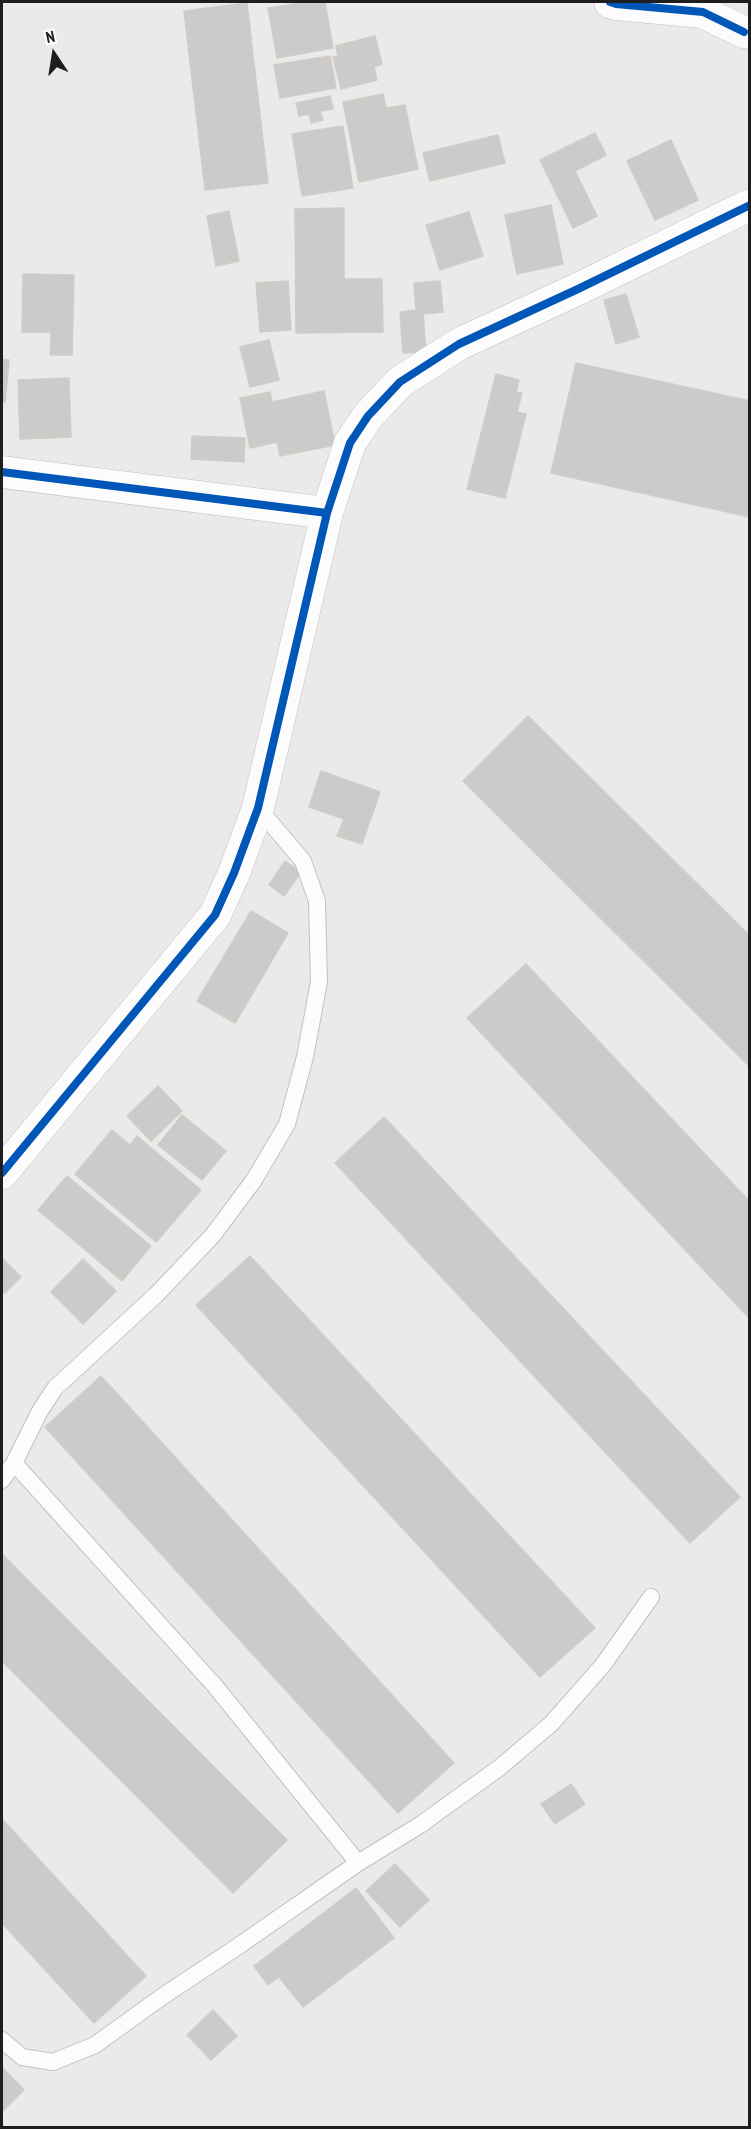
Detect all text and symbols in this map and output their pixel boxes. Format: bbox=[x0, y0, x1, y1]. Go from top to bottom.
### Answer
north arrow bbox=[24, 24, 84, 84]
text: N bbox=[44, 26, 57, 47]

